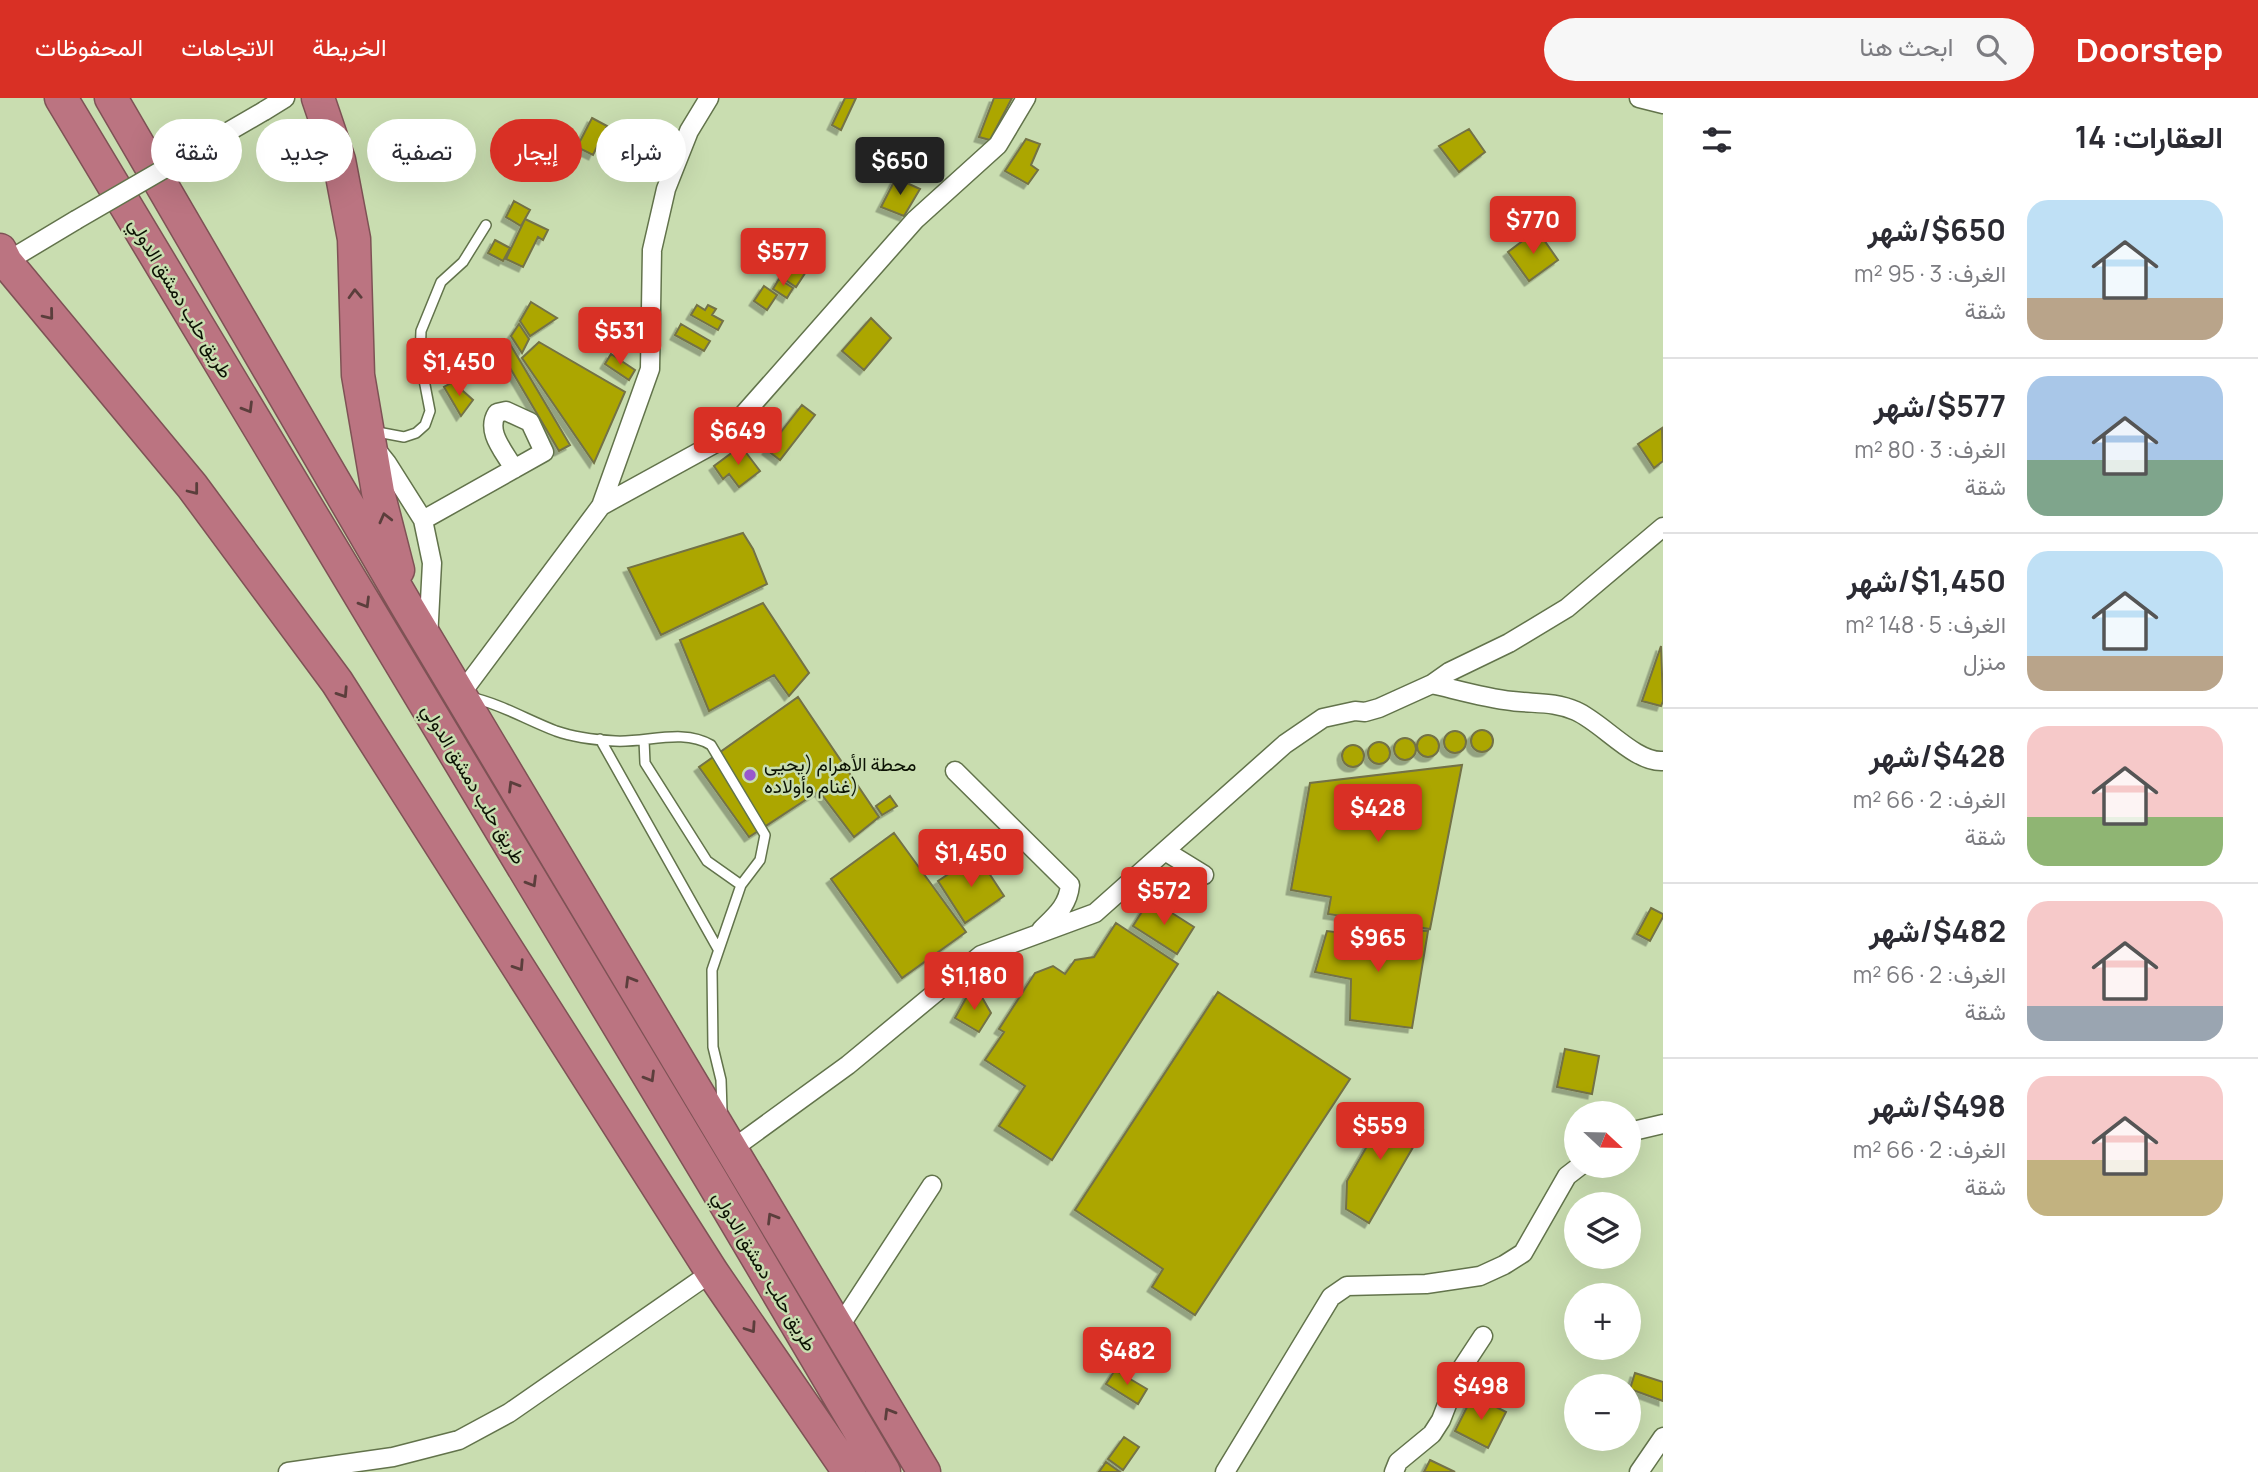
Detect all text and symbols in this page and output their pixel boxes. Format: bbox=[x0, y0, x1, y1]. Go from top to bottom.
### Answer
search box bbox=[1544, 18, 2034, 81]
text: Doorstep bbox=[2076, 27, 2223, 72]
text: ابحث هنا bbox=[1859, 28, 1954, 64]
text: المحفوظات bbox=[35, 30, 143, 63]
text: الاتجاهات bbox=[181, 30, 274, 63]
text: الخريطة bbox=[312, 30, 387, 63]
icon: search bbox=[1972, 30, 2010, 68]
text: العقارات: 14 bbox=[2075, 116, 2223, 157]
chip: شقة bbox=[151, 119, 242, 182]
chip: جديد bbox=[256, 119, 353, 182]
chip: تصفية bbox=[367, 119, 476, 182]
chip: إيجار bbox=[490, 119, 582, 182]
chip: شراء bbox=[596, 119, 686, 182]
icon: filters bbox=[1698, 121, 1736, 159]
pin: $650 bbox=[859, 138, 941, 197]
text: $650 bbox=[871, 144, 929, 176]
pin: $770 bbox=[1492, 197, 1574, 256]
text: $770 bbox=[1506, 203, 1560, 235]
text: $650/شهر bbox=[1867, 209, 2006, 250]
street label: طريق حلب دمشق الدولي bbox=[120, 213, 239, 385]
pin: $577 bbox=[742, 228, 824, 288]
icon: home bbox=[2083, 228, 2167, 312]
text: $577 bbox=[757, 235, 809, 267]
text: الغرف: 3 · 95 m² bbox=[1854, 257, 2006, 289]
one-way arrow bbox=[348, 288, 363, 299]
text: شقة bbox=[1964, 294, 2006, 326]
one-way arrow bbox=[41, 306, 53, 319]
pin: $531 bbox=[579, 308, 661, 367]
text: $531 bbox=[594, 314, 646, 346]
pin: $1,450 bbox=[402, 338, 516, 398]
text: $1,450 bbox=[422, 345, 496, 377]
text: $577/شهر bbox=[1874, 385, 2006, 426]
one-way arrow bbox=[239, 401, 252, 414]
icon: home bbox=[2083, 404, 2167, 488]
pin: $649 bbox=[697, 408, 779, 467]
text: $649 bbox=[710, 414, 766, 446]
text: الغرف: 3 · 80 m² bbox=[1854, 433, 2006, 465]
text: شقة bbox=[1964, 470, 2006, 502]
one-way arrow bbox=[186, 482, 199, 494]
one-way arrow bbox=[379, 513, 393, 525]
text: $1,450/شهر bbox=[1847, 560, 2006, 601]
icon: home bbox=[2083, 579, 2167, 663]
one-way arrow bbox=[356, 596, 369, 609]
text: الغرف: 5 · 148 m² bbox=[1845, 608, 2006, 640]
text: منزل bbox=[1963, 645, 2006, 677]
one-way arrow bbox=[335, 685, 348, 698]
street label: طريق حلب دمشق الدولي bbox=[413, 699, 532, 871]
text: $428/شهر bbox=[1869, 735, 2006, 776]
place label: محطة الأهرام (يحيى غنام وأولاده) bbox=[764, 751, 916, 799]
icon: home bbox=[2083, 754, 2167, 838]
marker: محطة الأهرام (يحيى غنام وأولاده) bbox=[742, 767, 758, 783]
one-way arrow bbox=[509, 780, 522, 793]
text: الغرف: 2 · 66 m² bbox=[1853, 783, 2006, 815]
pin: $428 bbox=[1337, 784, 1419, 844]
text: $428 bbox=[1350, 791, 1406, 823]
text: شقة bbox=[1964, 820, 2006, 852]
pin: $1,450 bbox=[914, 830, 1028, 889]
text: $1,450 bbox=[934, 836, 1008, 868]
pin: $572 bbox=[1123, 868, 1205, 927]
text: $572 bbox=[1137, 874, 1191, 906]
one-way arrow bbox=[524, 875, 537, 888]
text: $482/شهر bbox=[1869, 910, 2006, 951]
pin: $965 bbox=[1337, 914, 1419, 974]
text: $965 bbox=[1350, 921, 1406, 953]
icon: home bbox=[2083, 929, 2167, 1013]
pin: $1,180 bbox=[917, 953, 1031, 1012]
text: الغرف: 2 · 66 m² bbox=[1853, 958, 2006, 990]
one-way arrow bbox=[511, 959, 524, 972]
text: $1,180 bbox=[940, 959, 1008, 991]
one-way arrow bbox=[625, 976, 638, 988]
text: شقة bbox=[1964, 995, 2006, 1027]
one-way arrow bbox=[641, 1070, 654, 1083]
text: $498/شهر bbox=[1869, 1085, 2006, 1126]
north arrow bbox=[1564, 1101, 1642, 1178]
map controls bbox=[1564, 1101, 1641, 1451]
pin: $559 bbox=[1339, 1102, 1421, 1162]
icon: home bbox=[2083, 1104, 2167, 1188]
text: $559 bbox=[1352, 1109, 1408, 1141]
text: الغرف: 2 · 66 m² bbox=[1853, 1133, 2006, 1165]
text: شقة bbox=[1964, 1170, 2006, 1202]
street label: طريق حلب دمشق الدولي bbox=[704, 1186, 823, 1358]
button: layers bbox=[1564, 1192, 1641, 1269]
one-way arrow bbox=[767, 1213, 780, 1226]
button: + bbox=[1564, 1283, 1641, 1360]
one-way arrow bbox=[743, 1320, 755, 1333]
pin: $482 bbox=[1086, 1328, 1168, 1387]
text: $482 bbox=[1099, 1334, 1155, 1366]
pin: $498 bbox=[1440, 1362, 1522, 1422]
text: $498 bbox=[1453, 1369, 1509, 1401]
button: − bbox=[1564, 1374, 1641, 1451]
one-way arrow bbox=[884, 1408, 897, 1421]

